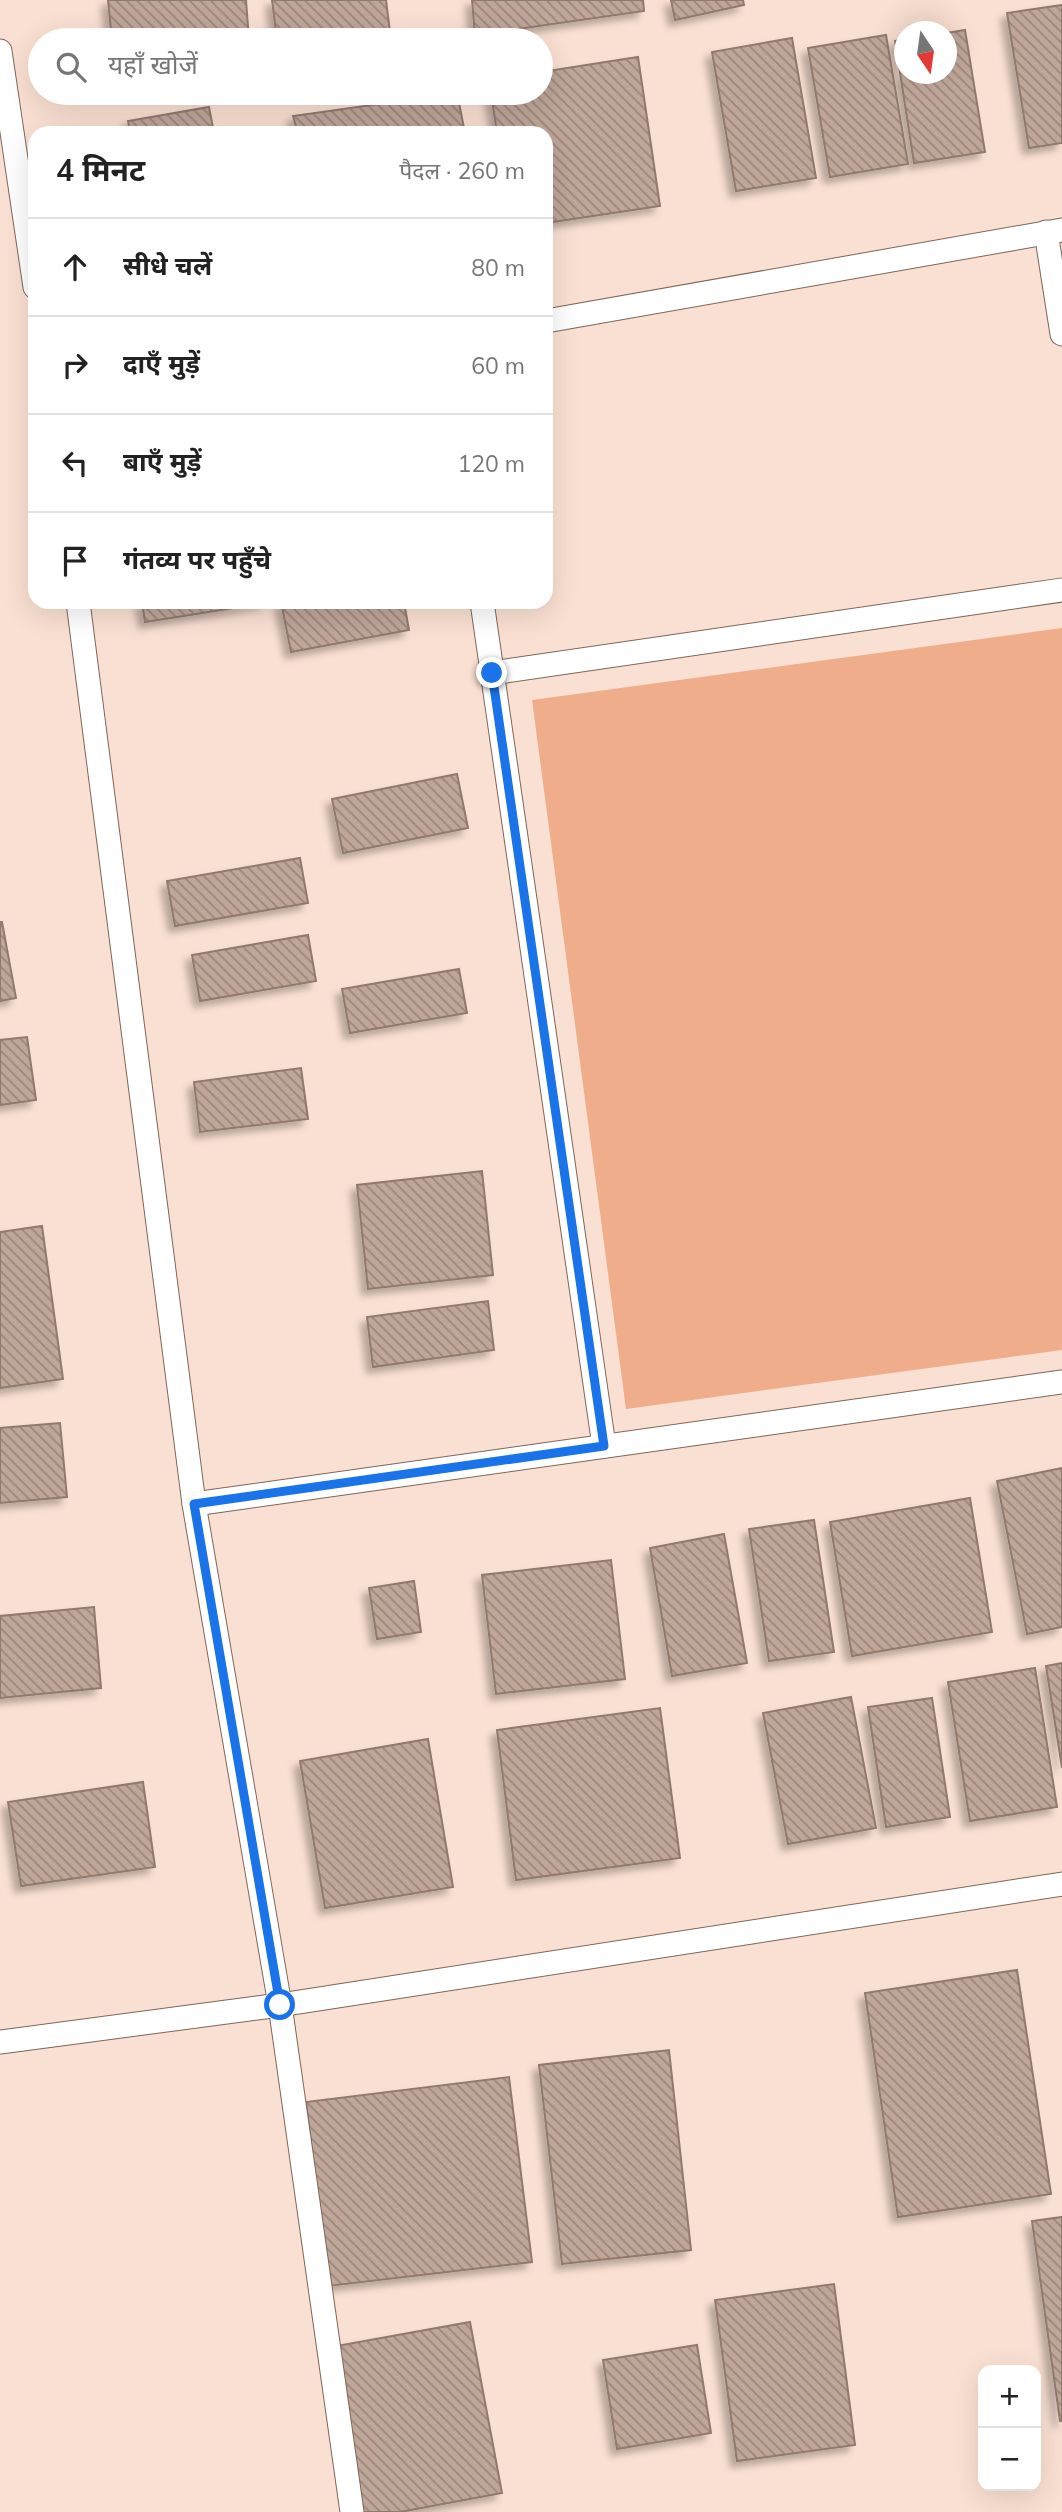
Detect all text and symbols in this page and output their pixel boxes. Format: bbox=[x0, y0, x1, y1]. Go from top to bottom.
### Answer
north arrow bbox=[894, 21, 957, 84]
search box bbox=[28, 28, 553, 105]
icon: search bbox=[52, 48, 90, 86]
text: यहाँ खोजें bbox=[108, 48, 198, 81]
text: 4 मिनट bbox=[56, 151, 145, 189]
text: पैदल · 260 m bbox=[399, 156, 525, 185]
icon: ahead bbox=[56, 248, 94, 286]
text: सीधे चलें bbox=[123, 249, 212, 282]
text: 80 m bbox=[471, 253, 525, 282]
icon: right bbox=[56, 346, 94, 384]
text: दाएँ मुड़ें bbox=[123, 347, 200, 380]
text: 60 m bbox=[471, 351, 525, 380]
icon: left bbox=[56, 444, 94, 482]
text: बाएँ मुड़ें bbox=[123, 445, 201, 478]
text: 120 m bbox=[457, 449, 525, 478]
icon: arrive bbox=[56, 542, 94, 580]
text: गंतव्य पर पहुँचे bbox=[123, 543, 271, 576]
route end bbox=[476, 657, 507, 688]
route start bbox=[264, 1989, 295, 2020]
map controls bbox=[978, 2365, 1041, 2491]
button: + bbox=[978, 2365, 1041, 2428]
button: − bbox=[978, 2428, 1041, 2491]

